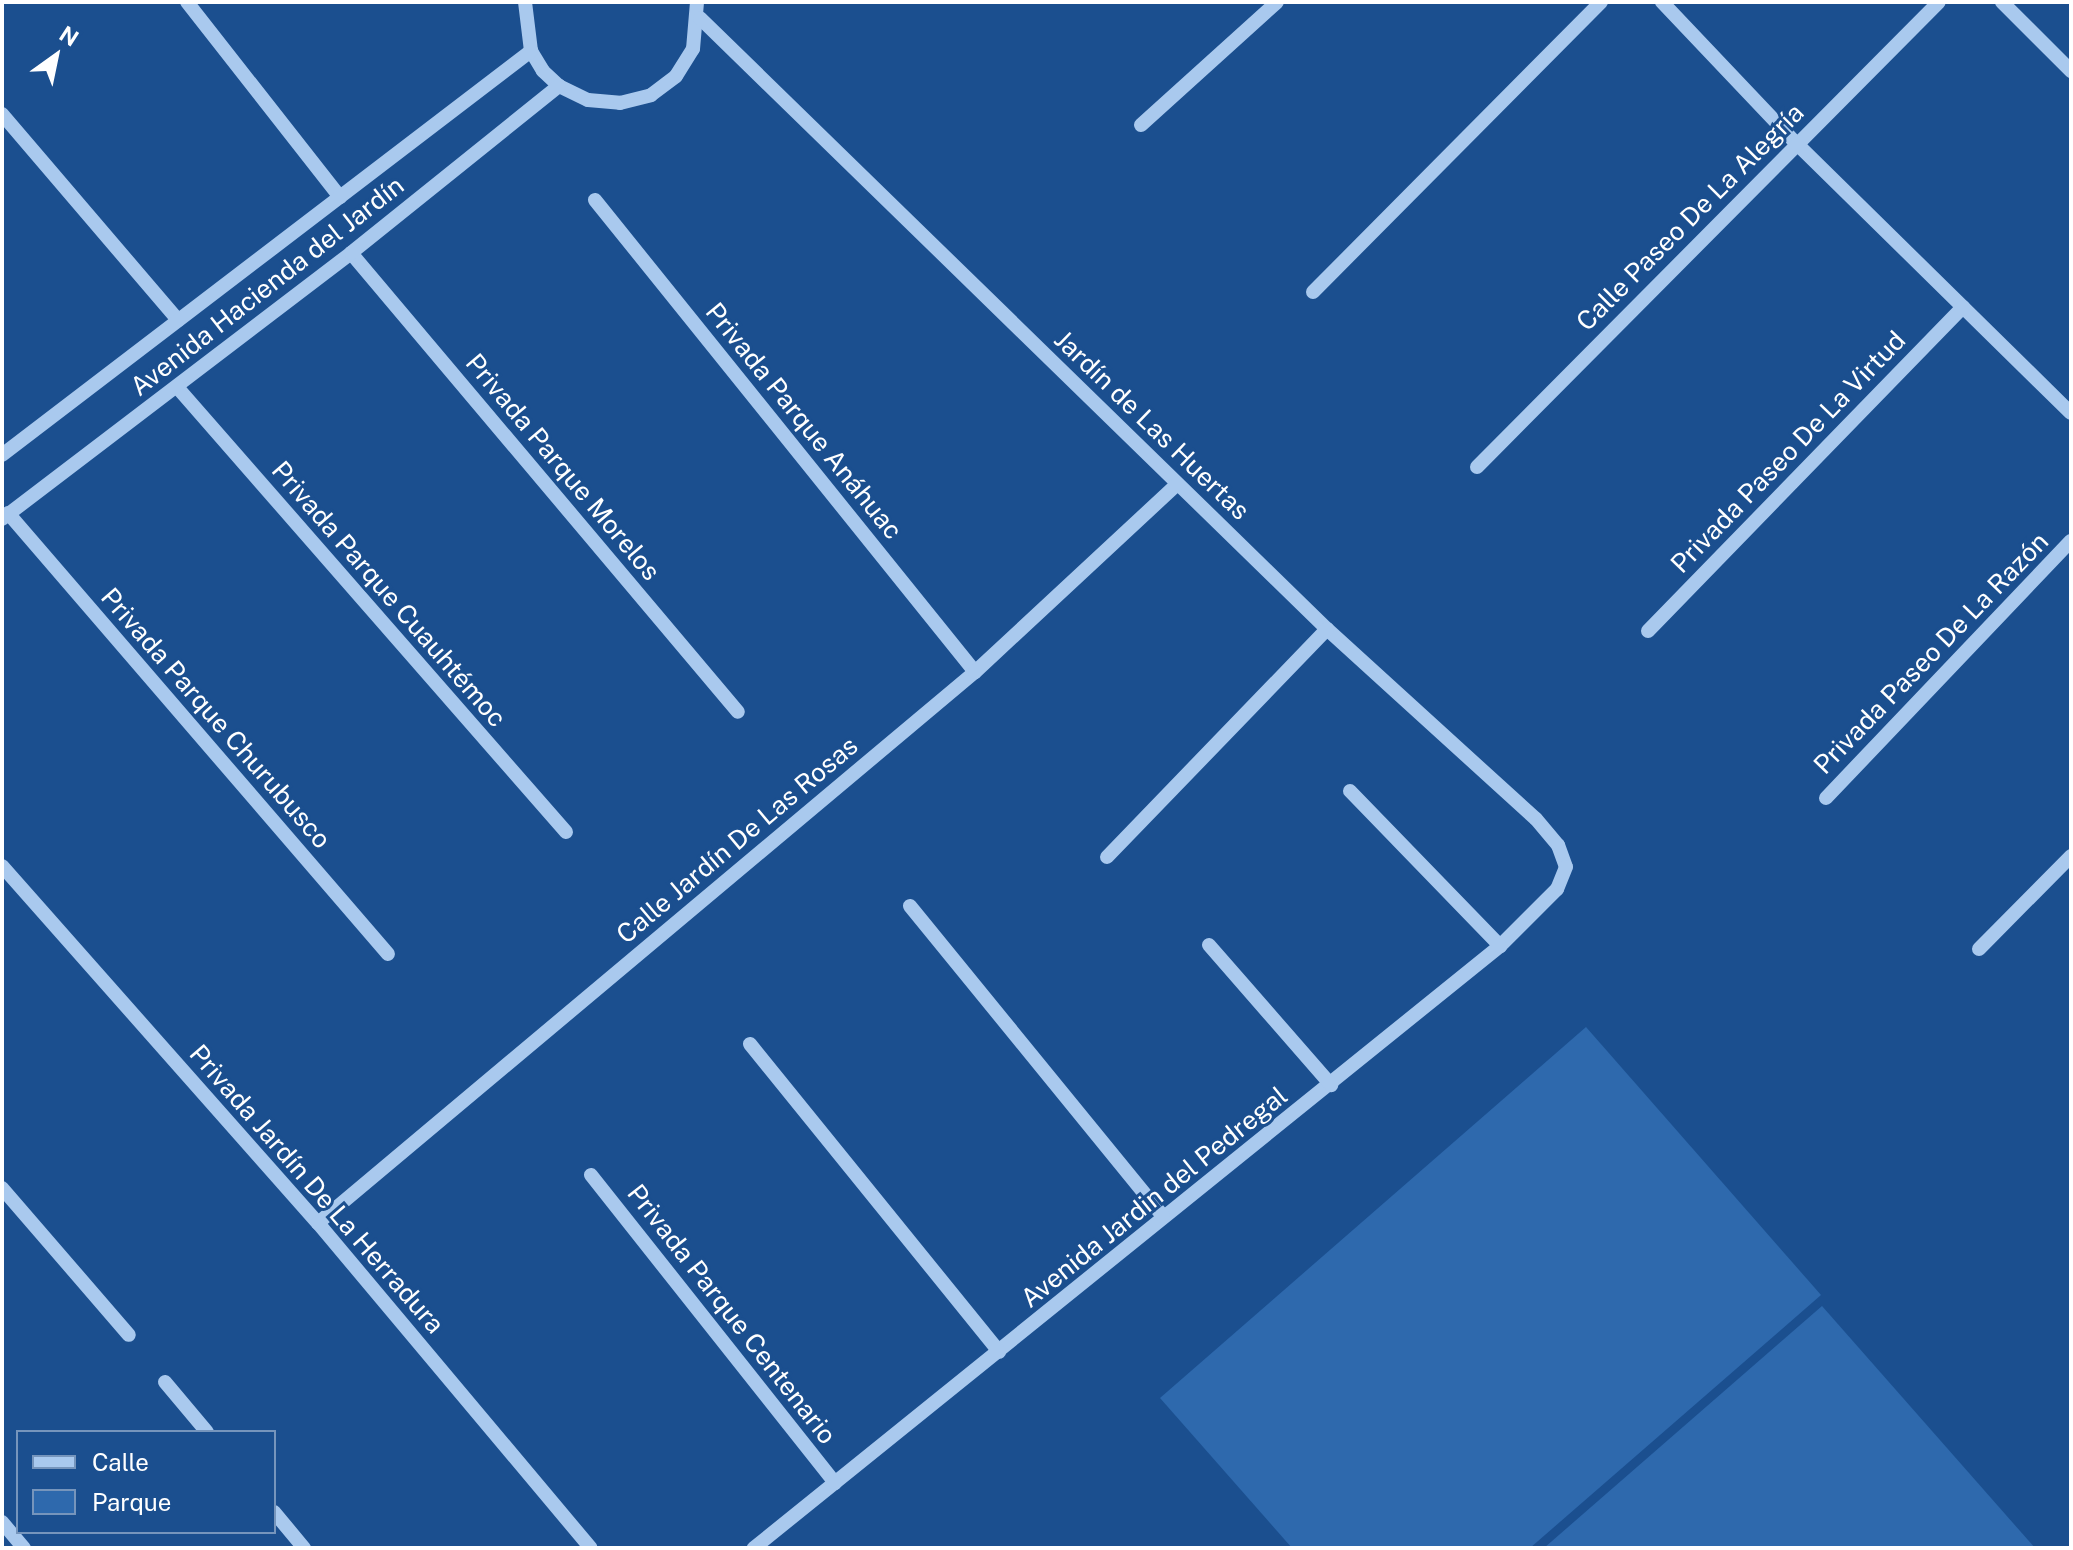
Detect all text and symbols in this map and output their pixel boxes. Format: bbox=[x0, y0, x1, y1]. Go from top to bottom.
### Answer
north arrow bbox=[16, 16, 96, 96]
text: N bbox=[55, 20, 83, 51]
street label: Calle Paseo De La Alegría bbox=[1570, 97, 1810, 337]
street label: Avenida Hacienda del Jardín bbox=[124, 169, 410, 403]
street label: Privada Parque Anáhuac bbox=[699, 296, 909, 546]
street label: Jardín de Las Huertas bbox=[1048, 324, 1256, 526]
street label: Privada Paseo De La Virtud bbox=[1664, 324, 1912, 580]
street label: Privada Parque Morelos bbox=[459, 347, 667, 587]
street label: Privada Parque Cuauhtémoc bbox=[265, 455, 513, 733]
street label: Privada Paseo De La Razón bbox=[1807, 526, 2055, 780]
street label: Privada Parque Churubusco bbox=[94, 581, 338, 855]
street label: Calle Jardín De Las Rosas bbox=[610, 730, 864, 950]
street label: Privada Jardín De La Herradura bbox=[183, 1038, 451, 1340]
street label: Avenida Jardin del Pedregal bbox=[1014, 1080, 1294, 1314]
street label: Privada Parque Centenario bbox=[621, 1178, 843, 1450]
legend bbox=[16, 1430, 276, 1534]
text: Calle bbox=[92, 1448, 149, 1476]
text: Parque bbox=[92, 1488, 171, 1516]

